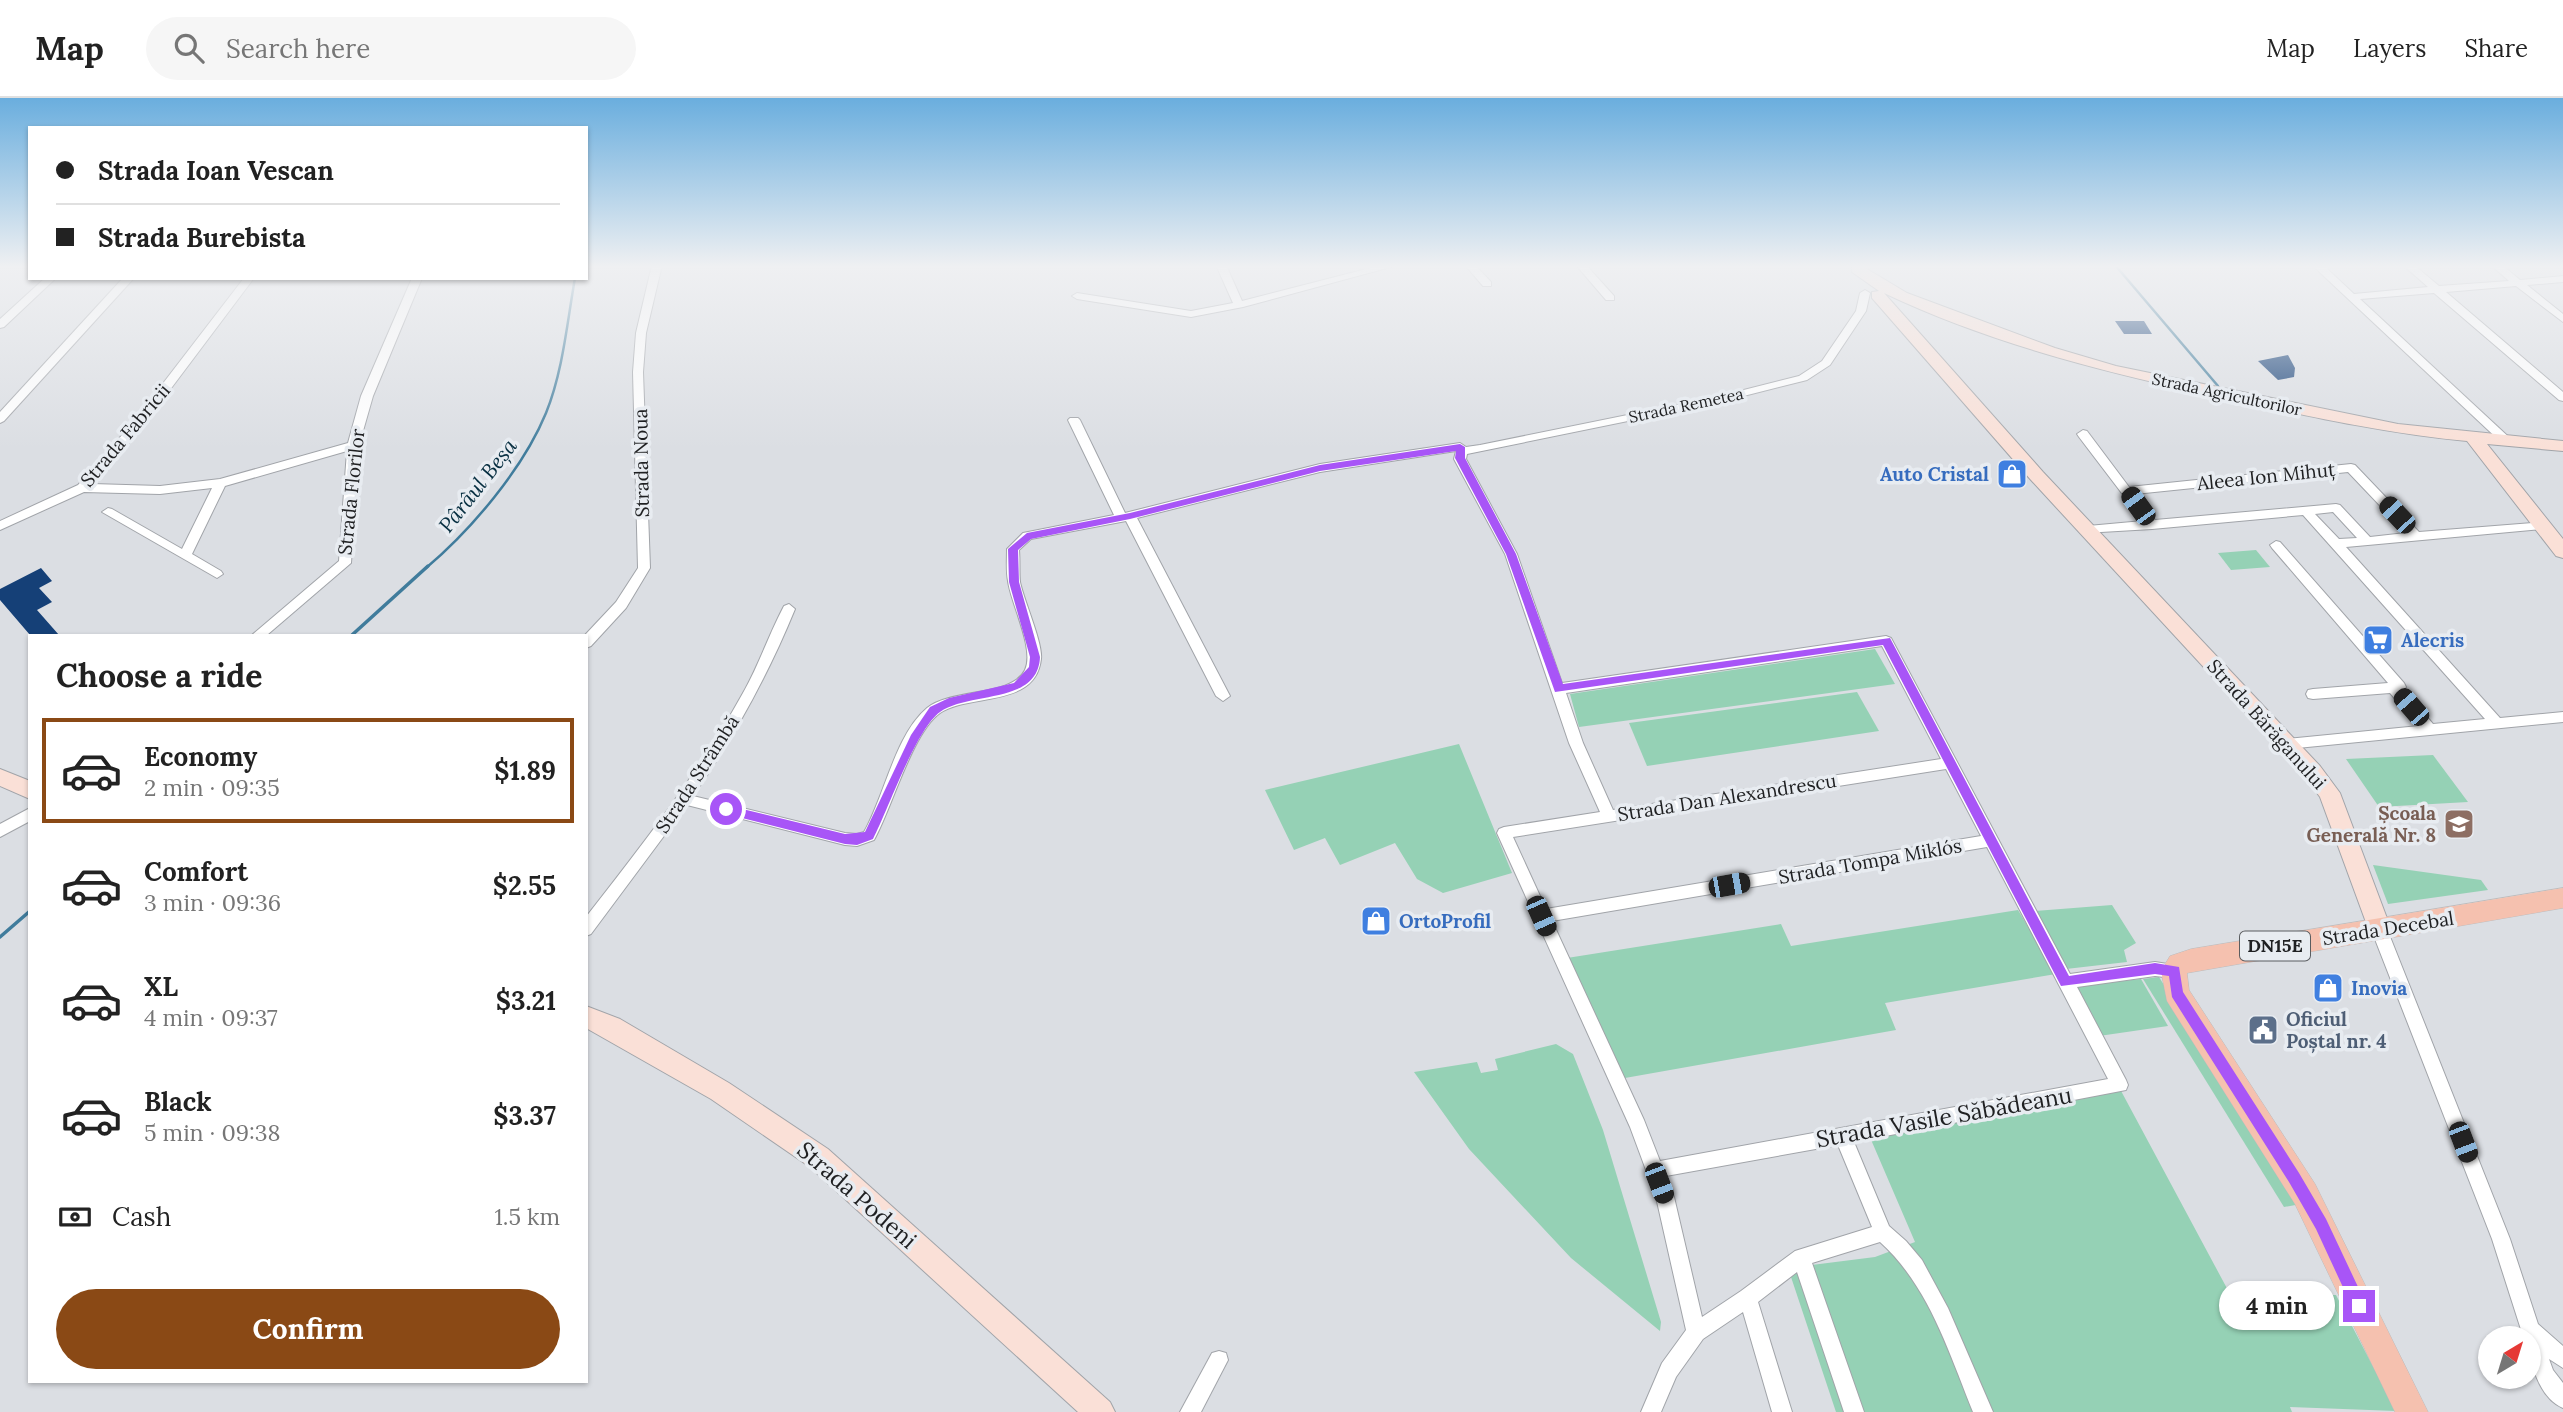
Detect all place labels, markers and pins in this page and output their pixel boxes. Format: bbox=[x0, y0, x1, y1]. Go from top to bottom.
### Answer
shop icon: Auto Cristal bbox=[1995, 457, 2029, 491]
place label: Auto Cristal bbox=[1880, 462, 1989, 486]
supermarket icon: Alecris bbox=[2361, 623, 2395, 657]
place label: Alecris bbox=[2401, 628, 2464, 652]
place label: Școala Generală Nr. 8 bbox=[2306, 801, 2436, 847]
school or university icon: Școala Generală Nr. 8 bbox=[2442, 807, 2476, 841]
shop icon: OrtoProfil bbox=[1359, 904, 1393, 938]
place label: OrtoProfil bbox=[1399, 909, 1491, 933]
shop icon: Inovia bbox=[2311, 971, 2345, 1005]
place label: Inovia bbox=[2351, 976, 2407, 1000]
place label: Oficiul Poștal nr. 4 bbox=[2286, 1007, 2387, 1054]
public building icon: Oficiul Poștal nr. 4 bbox=[2246, 1013, 2280, 1047]

